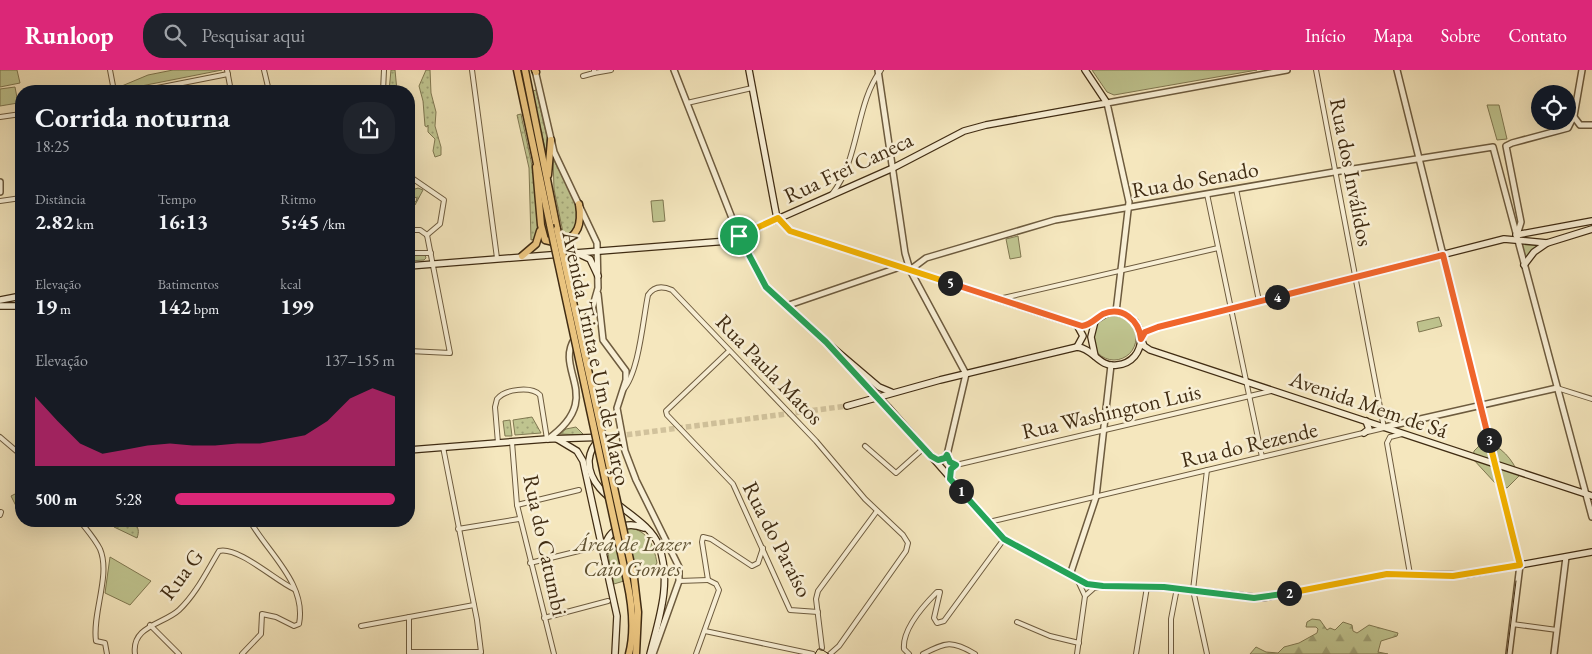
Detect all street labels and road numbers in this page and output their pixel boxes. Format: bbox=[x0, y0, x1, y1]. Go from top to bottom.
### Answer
street label: Rua dos Inválidos bbox=[1323, 95, 1380, 249]
street label: Rua Frei Caneca bbox=[779, 125, 918, 210]
street label: Rua do Senado bbox=[1129, 154, 1261, 205]
street label: Avenida Trinta e Um de Março bbox=[555, 227, 638, 488]
street label: Rua Paula Matos bbox=[709, 308, 830, 431]
street label: Avenida Mem de Sá bbox=[1285, 364, 1452, 445]
street label: Rua Washington Luis bbox=[1019, 377, 1204, 446]
street label: Rua do Rezende bbox=[1178, 415, 1321, 474]
street label: Rua do Catumbi bbox=[516, 472, 575, 618]
street label: Rua do Paraíso bbox=[736, 476, 819, 602]
street label: Rua G bbox=[153, 543, 210, 606]

